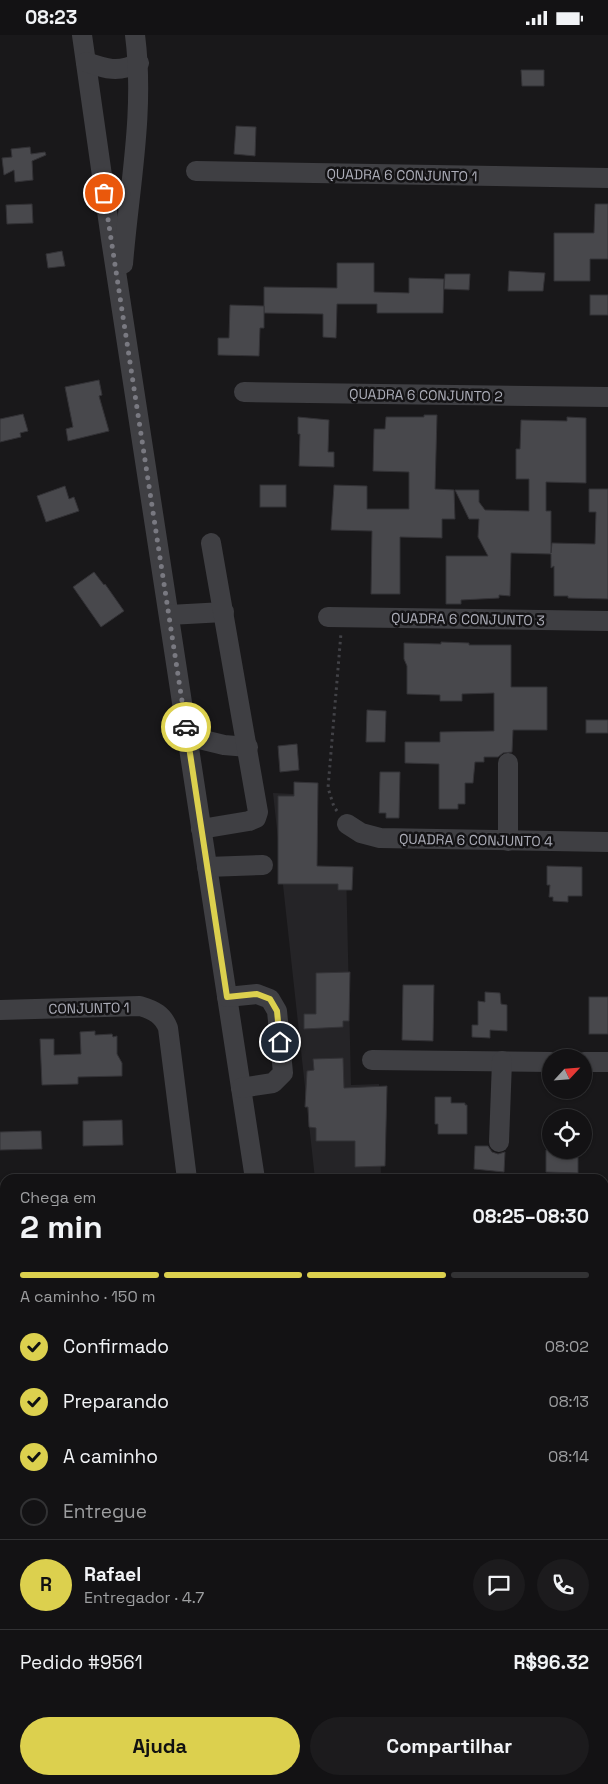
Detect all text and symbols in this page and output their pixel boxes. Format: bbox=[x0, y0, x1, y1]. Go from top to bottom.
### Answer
text: 08:23 bbox=[25, 5, 77, 30]
street label: QUADRA 6 CONJUNTO 1 bbox=[326, 165, 478, 185]
pin bbox=[83, 172, 125, 214]
icon: bag bbox=[90, 179, 118, 207]
street label: QUADRA 6 CONJUNTO 2 bbox=[349, 385, 503, 405]
street label: QUADRA 6 CONJUNTO 3 bbox=[391, 609, 545, 629]
courier bbox=[161, 702, 211, 752]
icon: car bbox=[172, 713, 200, 741]
street label: QUADRA 6 CONJUNTO 4 bbox=[399, 830, 553, 850]
street label: CONJUNTO 1 bbox=[48, 998, 130, 1018]
pin bbox=[259, 1021, 301, 1063]
icon: home bbox=[266, 1028, 294, 1056]
north arrow bbox=[542, 1049, 592, 1099]
map controls bbox=[542, 1049, 592, 1159]
button: locate bbox=[542, 1109, 592, 1159]
text: Chega em bbox=[20, 1187, 96, 1208]
text: 08:25–08:30 bbox=[473, 1204, 589, 1229]
text: 2 min bbox=[20, 1207, 103, 1247]
text: A caminho · 150 m bbox=[20, 1286, 156, 1307]
icon: check bbox=[20, 1333, 48, 1361]
text: Confirmado bbox=[63, 1334, 169, 1359]
text: 08:02 bbox=[545, 1336, 589, 1357]
icon: check bbox=[20, 1388, 48, 1416]
text: Preparando bbox=[63, 1389, 169, 1414]
text: 08:13 bbox=[548, 1391, 589, 1412]
icon: check bbox=[20, 1443, 48, 1471]
text: A caminho bbox=[63, 1444, 158, 1469]
text: 08:14 bbox=[548, 1446, 589, 1467]
text: Entregue bbox=[63, 1499, 147, 1524]
button: chat bbox=[473, 1559, 525, 1611]
button: phone bbox=[537, 1559, 589, 1611]
text: Rafael bbox=[84, 1562, 141, 1587]
text: R bbox=[40, 1572, 52, 1597]
text: Entregador · 4.7 bbox=[84, 1587, 204, 1608]
text: Pedido #9561 bbox=[20, 1650, 143, 1675]
text: R$96.32 bbox=[514, 1650, 589, 1675]
button: Ajuda bbox=[20, 1717, 300, 1775]
button: Compartilhar bbox=[310, 1717, 589, 1775]

